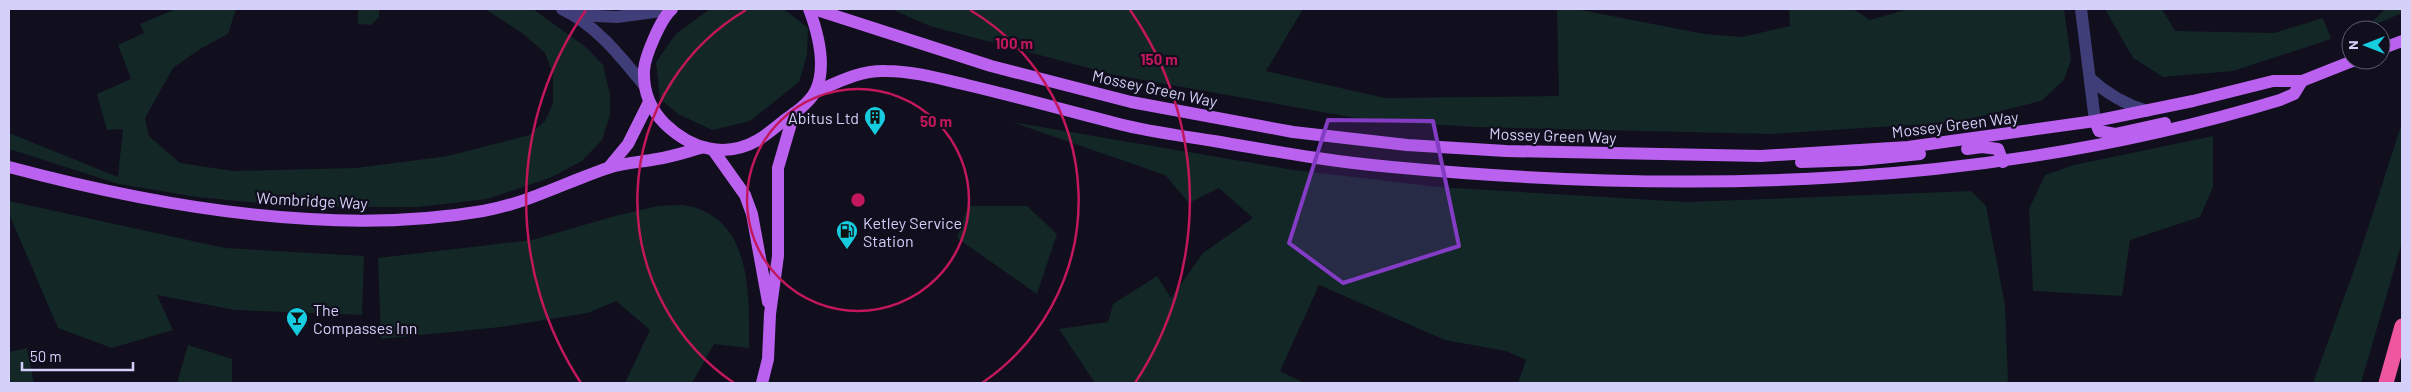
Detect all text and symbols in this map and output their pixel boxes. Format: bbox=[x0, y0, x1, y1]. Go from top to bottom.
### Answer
north arrow bbox=[2341, 20, 2391, 70]
text: 100 m bbox=[995, 34, 1033, 52]
text: N bbox=[2344, 40, 2361, 50]
text: 150 m bbox=[1140, 50, 1178, 68]
street label: Mossey Green Way bbox=[1091, 65, 1220, 111]
building icon: Abitus Ltd bbox=[863, 105, 887, 136]
street label: Mossey Green Way bbox=[1891, 107, 2020, 141]
place label: Abitus Ltd bbox=[788, 108, 859, 127]
text: 50 m bbox=[920, 112, 952, 130]
street label: Mossey Green Way bbox=[1489, 123, 1618, 147]
street label: Wombridge Way bbox=[256, 188, 369, 212]
centre of rings bbox=[849, 191, 867, 209]
place label: Ketley Service Station bbox=[863, 213, 962, 250]
fuel station icon: Ketley Service Station bbox=[835, 219, 859, 250]
place label: The Compasses Inn bbox=[313, 300, 417, 337]
bar icon: The Compasses Inn bbox=[285, 306, 309, 337]
scale bar bbox=[22, 340, 134, 372]
text: 50 m bbox=[30, 347, 62, 365]

